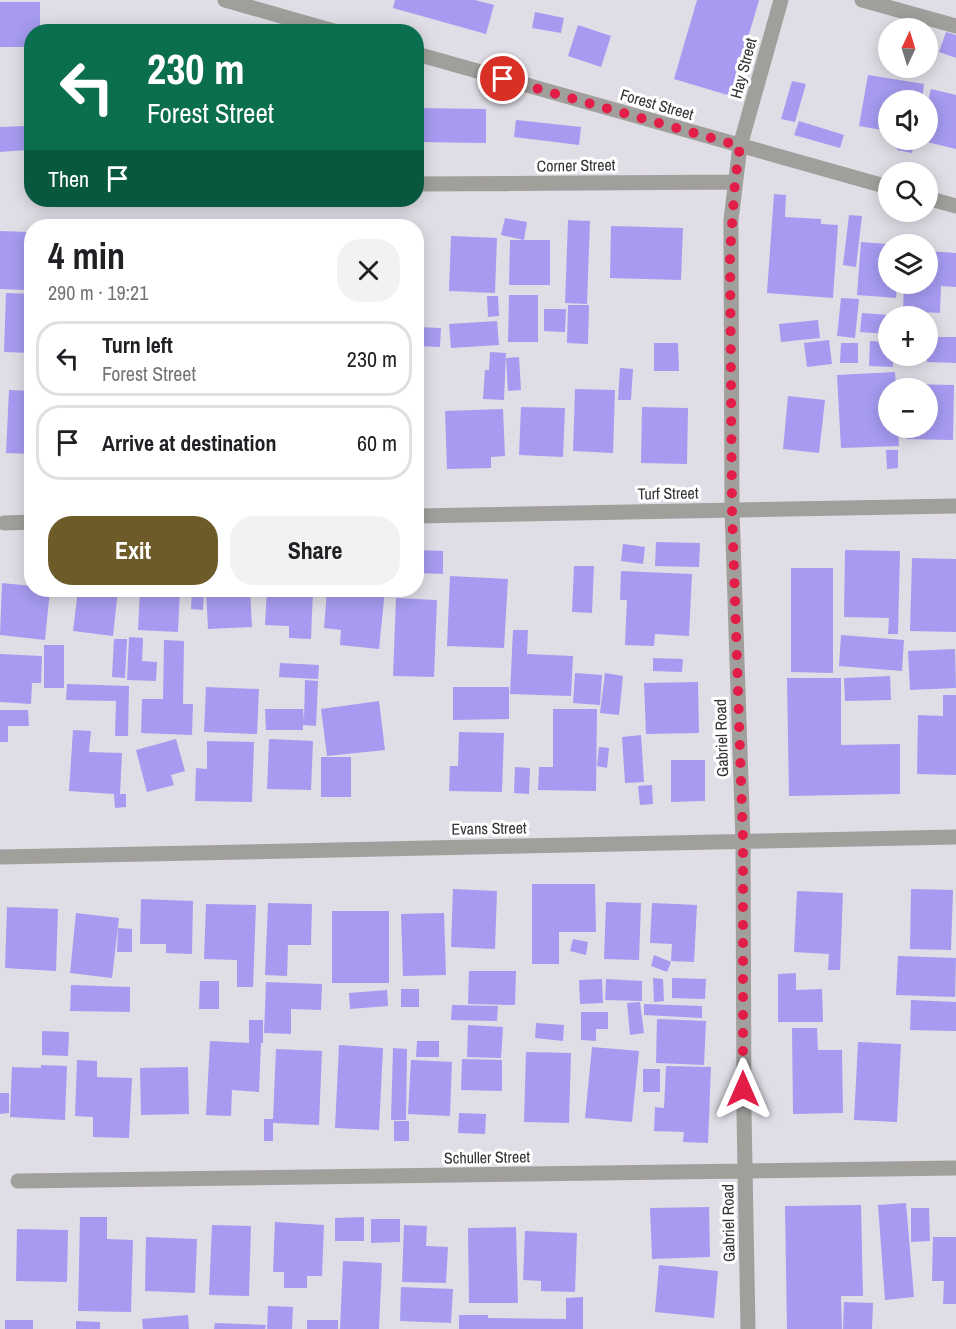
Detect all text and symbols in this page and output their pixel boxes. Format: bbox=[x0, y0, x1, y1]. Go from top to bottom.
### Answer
north arrow bbox=[878, 18, 938, 78]
map controls bbox=[878, 18, 938, 438]
street label: Hay Street bbox=[724, 35, 762, 101]
text: 230 m bbox=[147, 41, 245, 97]
icon: left bbox=[48, 48, 126, 126]
pin bbox=[477, 53, 528, 104]
icon: arrive bbox=[486, 62, 519, 95]
street label: Forest Street bbox=[618, 83, 697, 125]
button: sound bbox=[878, 90, 938, 150]
text: Forest Street bbox=[147, 95, 274, 131]
street label: Corner Street bbox=[536, 153, 616, 177]
icon: arrive bbox=[101, 162, 134, 195]
button: search bbox=[878, 162, 938, 222]
text: Then bbox=[48, 164, 89, 194]
text: 4 min bbox=[48, 232, 125, 280]
button: layers bbox=[878, 234, 938, 294]
button: close bbox=[337, 239, 400, 302]
text: 290 m · 19:21 bbox=[48, 279, 148, 306]
button: + bbox=[878, 306, 938, 366]
text: Turn left bbox=[102, 330, 173, 360]
icon: left bbox=[51, 342, 84, 375]
text: 230 m bbox=[347, 344, 397, 374]
text: Forest Street bbox=[102, 360, 196, 387]
button: − bbox=[878, 378, 938, 438]
icon: arrive bbox=[51, 426, 84, 459]
text: Arrive at destination bbox=[102, 428, 276, 458]
text: 60 m bbox=[357, 428, 397, 458]
street label: Turf Street bbox=[637, 481, 699, 505]
button: Exit bbox=[48, 516, 218, 585]
button: Share bbox=[230, 516, 400, 585]
street label: Gabriel Road bbox=[709, 699, 733, 777]
street label: Evans Street bbox=[451, 816, 527, 840]
position arrow bbox=[711, 1057, 775, 1121]
street label: Schuller Street bbox=[444, 1145, 531, 1169]
street label: Gabriel Road bbox=[716, 1184, 740, 1262]

